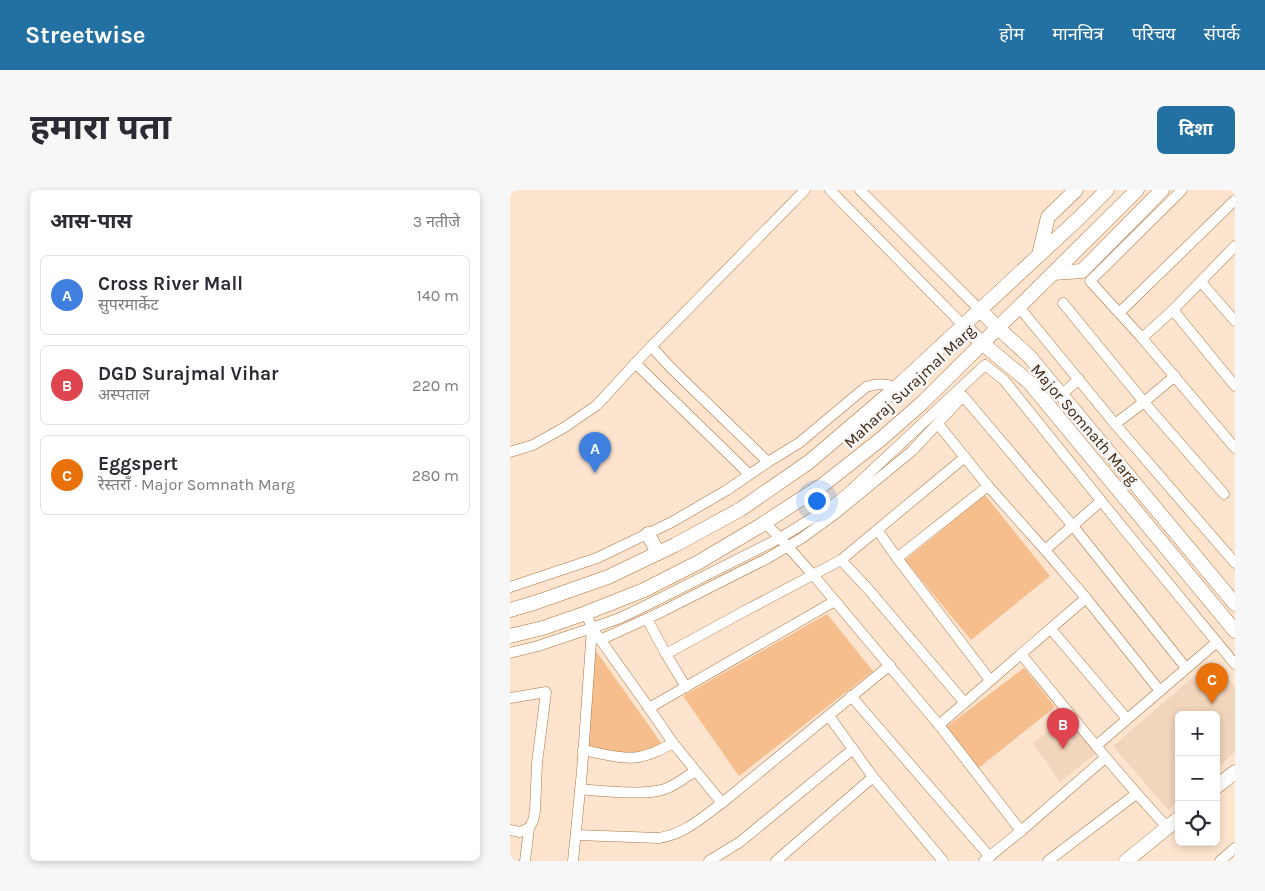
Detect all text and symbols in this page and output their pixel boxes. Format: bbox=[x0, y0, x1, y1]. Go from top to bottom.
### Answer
text: Streetwise bbox=[25, 21, 146, 49]
text: होम bbox=[999, 23, 1024, 45]
text: मानचित्र bbox=[1052, 23, 1104, 45]
text: परिचय bbox=[1132, 23, 1176, 45]
text: संपर्क bbox=[1204, 23, 1240, 45]
button: दिशा bbox=[1157, 106, 1235, 154]
text: हमारा पता bbox=[30, 107, 171, 148]
text: आस-पास bbox=[50, 209, 132, 233]
text: 3 नतीजे bbox=[413, 212, 460, 231]
text: Cross River Mall bbox=[98, 273, 243, 295]
text: A bbox=[62, 286, 72, 305]
text: 140 m bbox=[417, 286, 459, 305]
text: सुपरमार्केट bbox=[98, 295, 159, 314]
street label: Maharaj Surajmal Marg bbox=[840, 321, 979, 452]
street label: Major Somnath Marg bbox=[1027, 360, 1142, 489]
text: DGD Surajmal Vihar bbox=[98, 363, 279, 385]
text: B bbox=[62, 376, 72, 395]
text: 220 m bbox=[412, 376, 459, 395]
text: अस्पताल bbox=[98, 385, 150, 404]
pin: A bbox=[579, 432, 611, 473]
text: Eggspert bbox=[98, 453, 178, 475]
text: C bbox=[62, 466, 72, 485]
text: 280 m bbox=[412, 466, 459, 485]
text: रेस्तराँ · Major Somnath Marg bbox=[98, 475, 295, 494]
your location bbox=[804, 488, 830, 514]
pin: C bbox=[1196, 663, 1228, 704]
pin: B bbox=[1047, 708, 1079, 749]
map controls bbox=[1175, 711, 1220, 846]
button: + bbox=[1175, 711, 1220, 756]
button: − bbox=[1175, 756, 1220, 801]
button: locate bbox=[1175, 801, 1220, 846]

